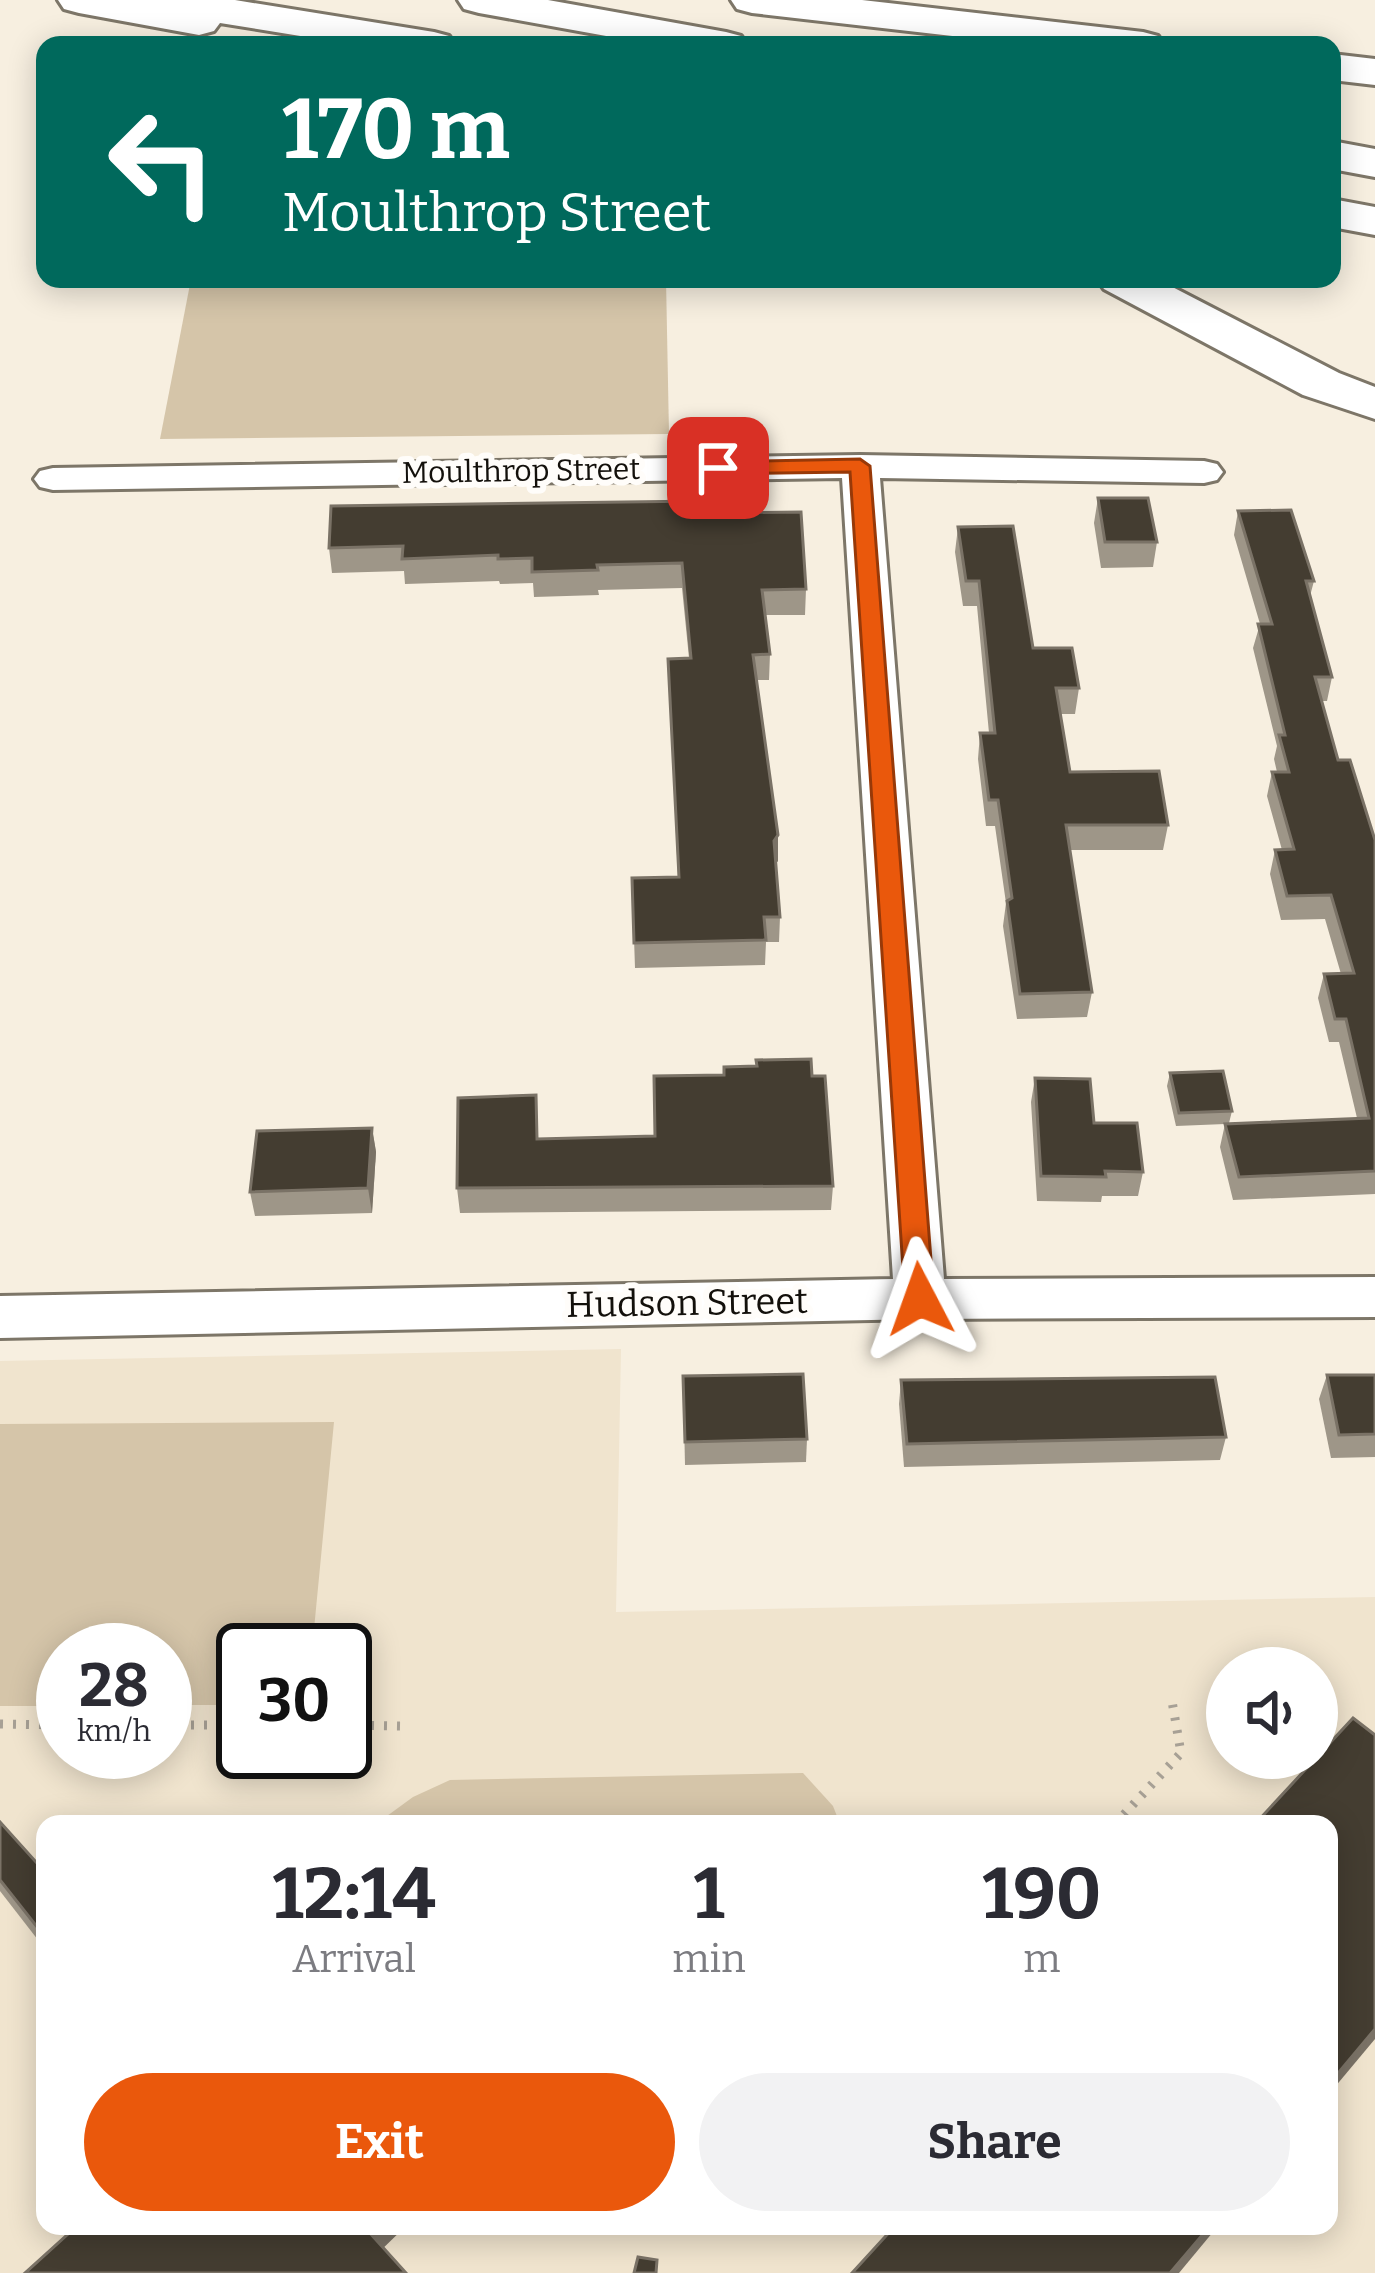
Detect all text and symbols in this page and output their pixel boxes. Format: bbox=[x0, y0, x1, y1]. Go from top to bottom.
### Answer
text: 170 m bbox=[282, 79, 510, 180]
icon: left bbox=[84, 84, 240, 240]
text: Moulthrop Street bbox=[282, 181, 711, 245]
pin bbox=[667, 417, 769, 519]
icon: arrive bbox=[685, 435, 751, 501]
street label: Moulthrop Street bbox=[402, 451, 641, 491]
position arrow bbox=[857, 1236, 983, 1362]
street label: Hudson Street bbox=[566, 1279, 808, 1327]
speed limit sign: 30 bbox=[216, 1623, 372, 1779]
map controls bbox=[1206, 1647, 1338, 1779]
button: sound bbox=[1206, 1647, 1338, 1779]
text: 28 bbox=[79, 1650, 149, 1722]
text: km/h bbox=[77, 1713, 151, 1749]
text: 12:14 bbox=[272, 1851, 436, 1937]
text: 1 bbox=[693, 1851, 725, 1937]
text: 190 bbox=[982, 1851, 1102, 1937]
text: Arrival bbox=[292, 1936, 416, 1982]
text: min bbox=[672, 1936, 746, 1982]
text: m bbox=[1023, 1936, 1060, 1982]
button: Exit bbox=[84, 2073, 675, 2211]
button: Share bbox=[699, 2073, 1290, 2211]

